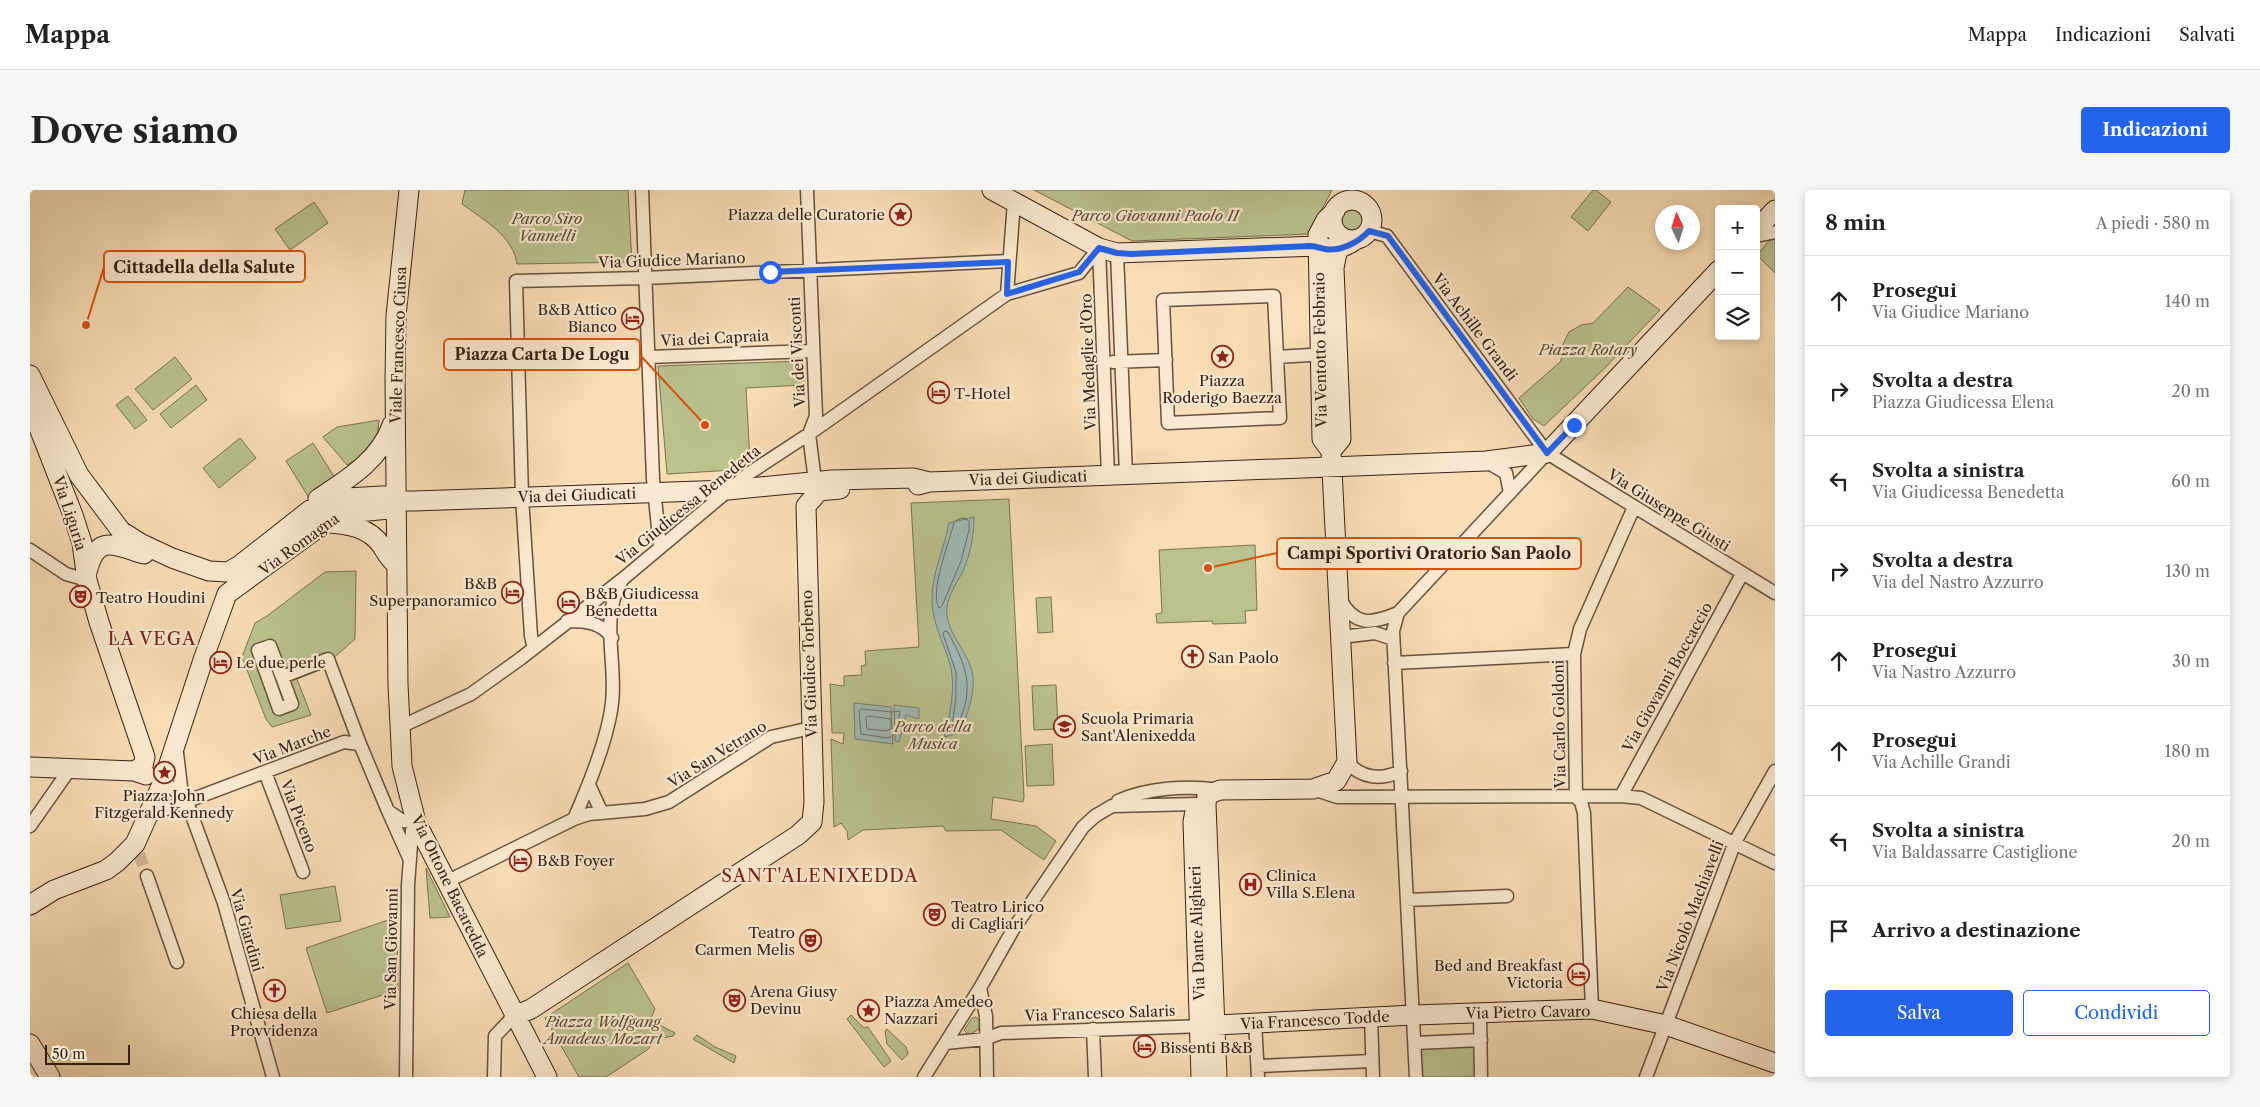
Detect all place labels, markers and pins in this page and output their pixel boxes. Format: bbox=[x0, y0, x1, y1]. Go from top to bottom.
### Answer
place icon: Piazza delle Curatorie bbox=[889, 202, 913, 226]
place label: Piazza delle Curatorie bbox=[728, 205, 885, 224]
callout: Cittadella della Salute bbox=[104, 251, 305, 282]
place label: B&B Attico Bianco bbox=[537, 300, 617, 336]
hotel icon: B&B Attico Bianco bbox=[621, 306, 645, 330]
callout: Piazza Carta De Logu bbox=[444, 339, 640, 370]
place icon: Piazza Roderigo Baezza bbox=[1210, 345, 1234, 369]
place label: Piazza Roderigo Baezza bbox=[1162, 371, 1282, 407]
hotel icon: T-Hotel bbox=[926, 381, 950, 405]
place label: T-Hotel bbox=[954, 384, 1011, 403]
callout: Campi Sportivi Oratorio San Paolo bbox=[1277, 538, 1581, 569]
place label: B&B Superpanoramico bbox=[369, 574, 497, 610]
hotel icon: B&B Superpanoramico bbox=[501, 580, 525, 604]
place label: B&B Giudicessa Benedetta bbox=[585, 584, 699, 620]
theatre icon: Teatro Houdini bbox=[68, 585, 92, 609]
place label: Teatro Houdini bbox=[96, 588, 206, 607]
hotel icon: B&B Giudicessa Benedetta bbox=[557, 590, 581, 614]
church icon: San Paolo bbox=[1180, 645, 1204, 669]
place label: San Paolo bbox=[1208, 648, 1279, 667]
hotel icon: Le due perle bbox=[208, 650, 232, 674]
place label: Le due perle bbox=[236, 653, 326, 672]
place label: Scuola Primaria Sant'Alenixedda bbox=[1081, 709, 1196, 745]
school or university icon: Scuola Primaria Sant'Alenixedda bbox=[1053, 715, 1077, 739]
place icon: Piazza John Fitzgerald Kennedy bbox=[152, 760, 176, 784]
place label: Piazza John Fitzgerald Kennedy bbox=[94, 786, 234, 822]
hotel icon: B&B Foyer bbox=[509, 848, 533, 872]
place label: B&B Foyer bbox=[537, 851, 615, 870]
place label: Clinica Villa S.Elena bbox=[1265, 866, 1356, 902]
hospital icon: Clinica Villa S.Elena bbox=[1238, 872, 1262, 896]
place label: Teatro Lirico di Cagliari bbox=[951, 897, 1044, 933]
theatre icon: Teatro Lirico di Cagliari bbox=[923, 903, 947, 927]
place label: Teatro Carmen Melis bbox=[695, 923, 795, 959]
theatre icon: Teatro Carmen Melis bbox=[799, 929, 823, 953]
place label: Bed and Breakfast Victoria bbox=[1434, 956, 1564, 992]
hotel icon: Bed and Breakfast Victoria bbox=[1567, 962, 1591, 986]
church icon: Chiesa della Provvidenza bbox=[262, 978, 286, 1002]
place label: Arena Giusy Devinu bbox=[749, 982, 838, 1018]
theatre icon: Arena Giusy Devinu bbox=[722, 988, 746, 1012]
place label: Piazza Amedeo Nazzari bbox=[884, 992, 993, 1028]
place icon: Piazza Amedeo Nazzari bbox=[856, 998, 880, 1022]
place label: Chiesa della Provvidenza bbox=[230, 1004, 318, 1040]
hotel icon: Bissenti B&B bbox=[1132, 1035, 1156, 1059]
place label: Bissenti B&B bbox=[1160, 1038, 1253, 1057]

